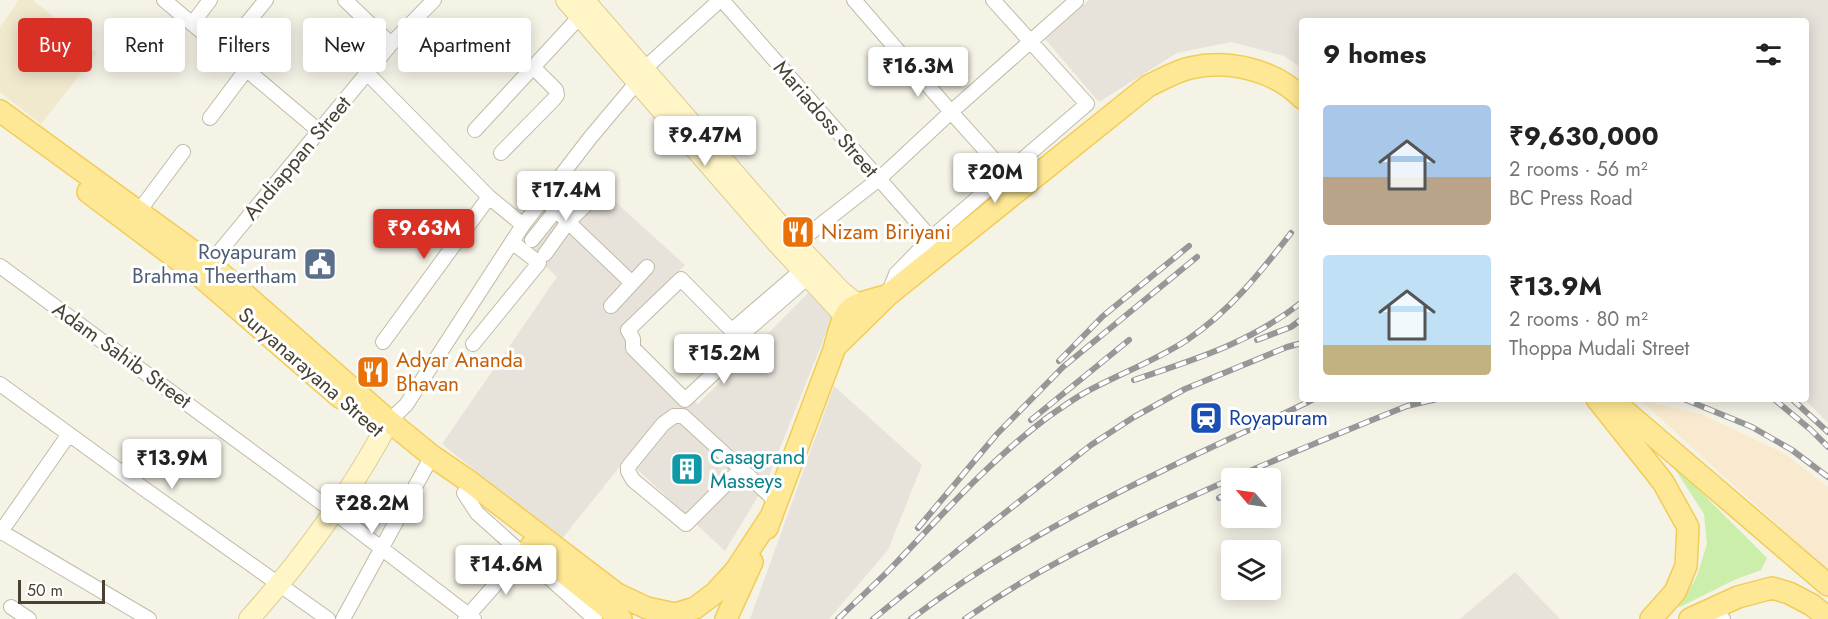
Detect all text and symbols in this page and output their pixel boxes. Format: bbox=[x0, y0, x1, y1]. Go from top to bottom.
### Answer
chip: Buy bbox=[18, 18, 92, 72]
chip: Rent bbox=[104, 18, 185, 72]
chip: Filters bbox=[197, 18, 291, 72]
chip: New bbox=[303, 18, 386, 72]
chip: Apartment bbox=[398, 18, 531, 72]
text: 9 homes bbox=[1323, 35, 1426, 73]
icon: filters bbox=[1752, 38, 1785, 71]
pin: ₹16.3M bbox=[869, 47, 967, 98]
text: ₹16.3M bbox=[882, 52, 954, 81]
street label: Mariadoss Street bbox=[767, 54, 885, 184]
street label: Andiappan Street bbox=[236, 89, 358, 227]
pin: ₹9.47M bbox=[656, 116, 754, 167]
text: ₹9,630,000 bbox=[1509, 117, 1659, 155]
text: ₹9.47M bbox=[668, 121, 742, 150]
icon: home bbox=[1371, 129, 1443, 201]
pin: ₹20M bbox=[959, 153, 1031, 204]
text: 2 rooms · 56 m² bbox=[1509, 155, 1648, 184]
text: ₹20M bbox=[967, 158, 1023, 187]
pin: ₹17.4M bbox=[517, 171, 615, 222]
text: ₹17.4M bbox=[531, 176, 601, 205]
text: BC Press Road bbox=[1509, 184, 1633, 213]
pin: ₹9.63M bbox=[375, 209, 473, 260]
text: ₹9.63M bbox=[387, 214, 461, 243]
restaurant icon: Nizam Biriyani bbox=[780, 214, 816, 250]
place label: Nizam Biriyani bbox=[821, 217, 951, 247]
place label: Royapuram Brahma Theertham bbox=[132, 237, 297, 291]
public building icon: Royapuram Brahma Theertham bbox=[302, 246, 338, 282]
text: ₹13.9M bbox=[1509, 267, 1602, 305]
icon: home bbox=[1371, 279, 1443, 351]
street label: Adam Sahib Street bbox=[46, 294, 198, 416]
street label: Suryanarayana Street bbox=[231, 300, 391, 444]
text: 2 rooms · 80 m² bbox=[1509, 305, 1648, 334]
pin: ₹15.2M bbox=[675, 334, 773, 385]
text: Thoppa Mudali Street bbox=[1509, 334, 1689, 363]
text: ₹15.2M bbox=[688, 339, 760, 368]
place label: Adyar Ananda Bhavan bbox=[396, 345, 523, 399]
restaurant icon: Adyar Ananda Bhavan bbox=[355, 354, 391, 390]
station icon: Royapuram bbox=[1188, 400, 1224, 436]
place label: Royapuram bbox=[1229, 403, 1328, 433]
pin: ₹13.9M bbox=[123, 439, 221, 490]
place label: Casagrand Masseys bbox=[710, 442, 805, 496]
text: ₹13.9M bbox=[136, 444, 208, 473]
building icon: Casagrand Masseys bbox=[669, 451, 705, 487]
north arrow bbox=[1221, 468, 1281, 528]
map controls bbox=[1221, 468, 1281, 600]
pin: ₹28.2M bbox=[323, 484, 421, 535]
text: ₹28.2M bbox=[335, 489, 409, 518]
button: layers bbox=[1221, 540, 1281, 600]
pin: ₹14.6M bbox=[457, 545, 555, 596]
text: ₹14.6M bbox=[469, 550, 543, 579]
scale bar bbox=[18, 577, 105, 604]
text: 50 m bbox=[27, 579, 63, 602]

